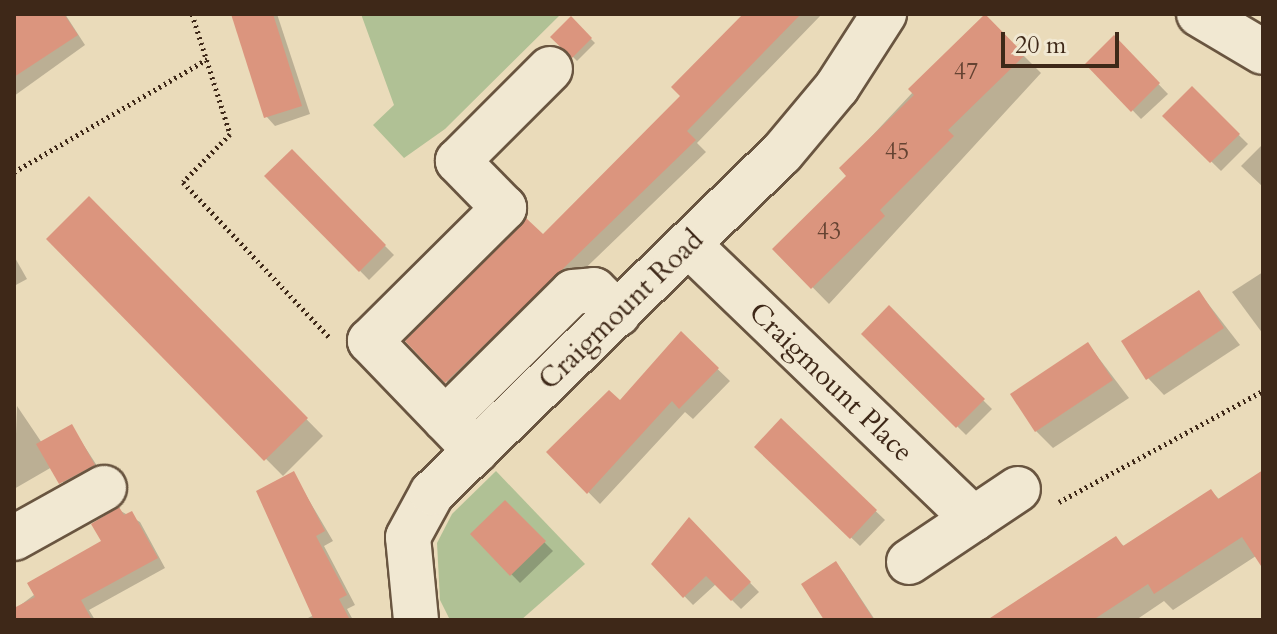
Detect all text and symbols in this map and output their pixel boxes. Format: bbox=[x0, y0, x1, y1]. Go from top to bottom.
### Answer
scale bar bbox=[1005, 16, 1123, 66]
text: 20 m bbox=[1015, 29, 1066, 62]
house number: 47 bbox=[954, 58, 978, 86]
house number: 45 bbox=[885, 138, 909, 166]
house number: 43 bbox=[817, 218, 841, 246]
street label: Craigmount Road bbox=[532, 223, 710, 397]
street label: Craigmount Place bbox=[742, 295, 920, 469]

